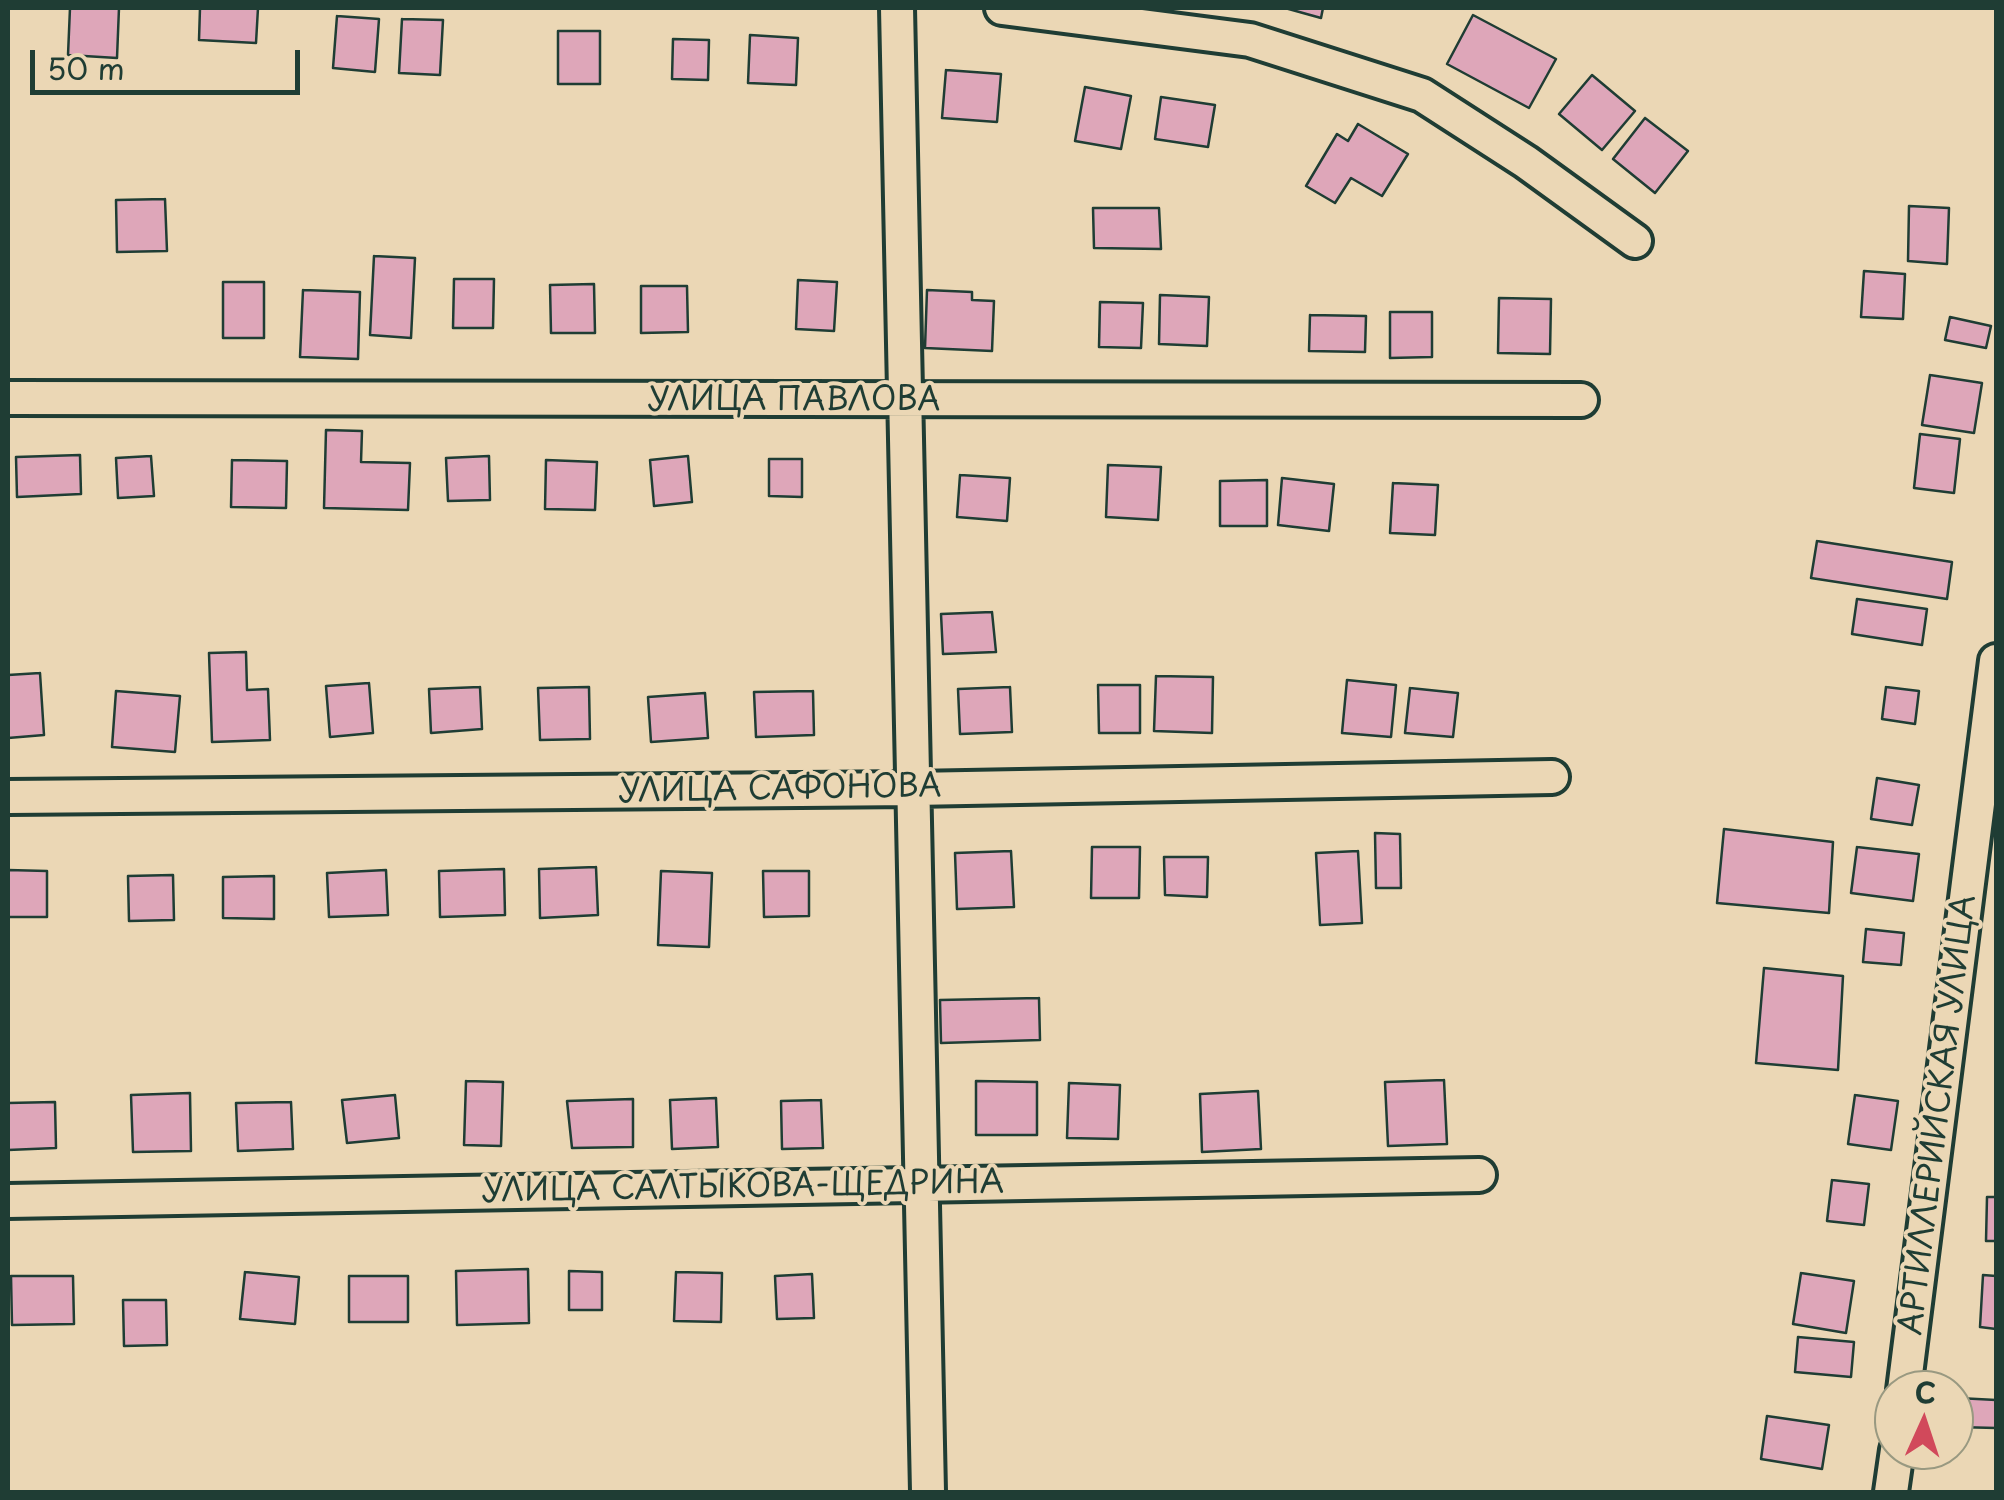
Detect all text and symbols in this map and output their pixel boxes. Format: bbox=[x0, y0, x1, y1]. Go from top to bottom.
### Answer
scale bar bbox=[35, 30, 305, 92]
text: 50 m bbox=[47, 45, 125, 90]
street label: УЛИЦА ПАВЛОВА bbox=[648, 382, 940, 420]
street label: УЛИЦА САФОНОВА bbox=[618, 768, 942, 812]
street label: АРТИЛЛЕРИЙСКАЯ УЛИЦА bbox=[1893, 893, 1985, 1337]
street label: УЛИЦА САЛТЫКОВА-ЩЕДРИНА bbox=[482, 1164, 1004, 1212]
north arrow bbox=[1874, 1370, 1974, 1470]
text: С bbox=[1914, 1370, 1937, 1414]

